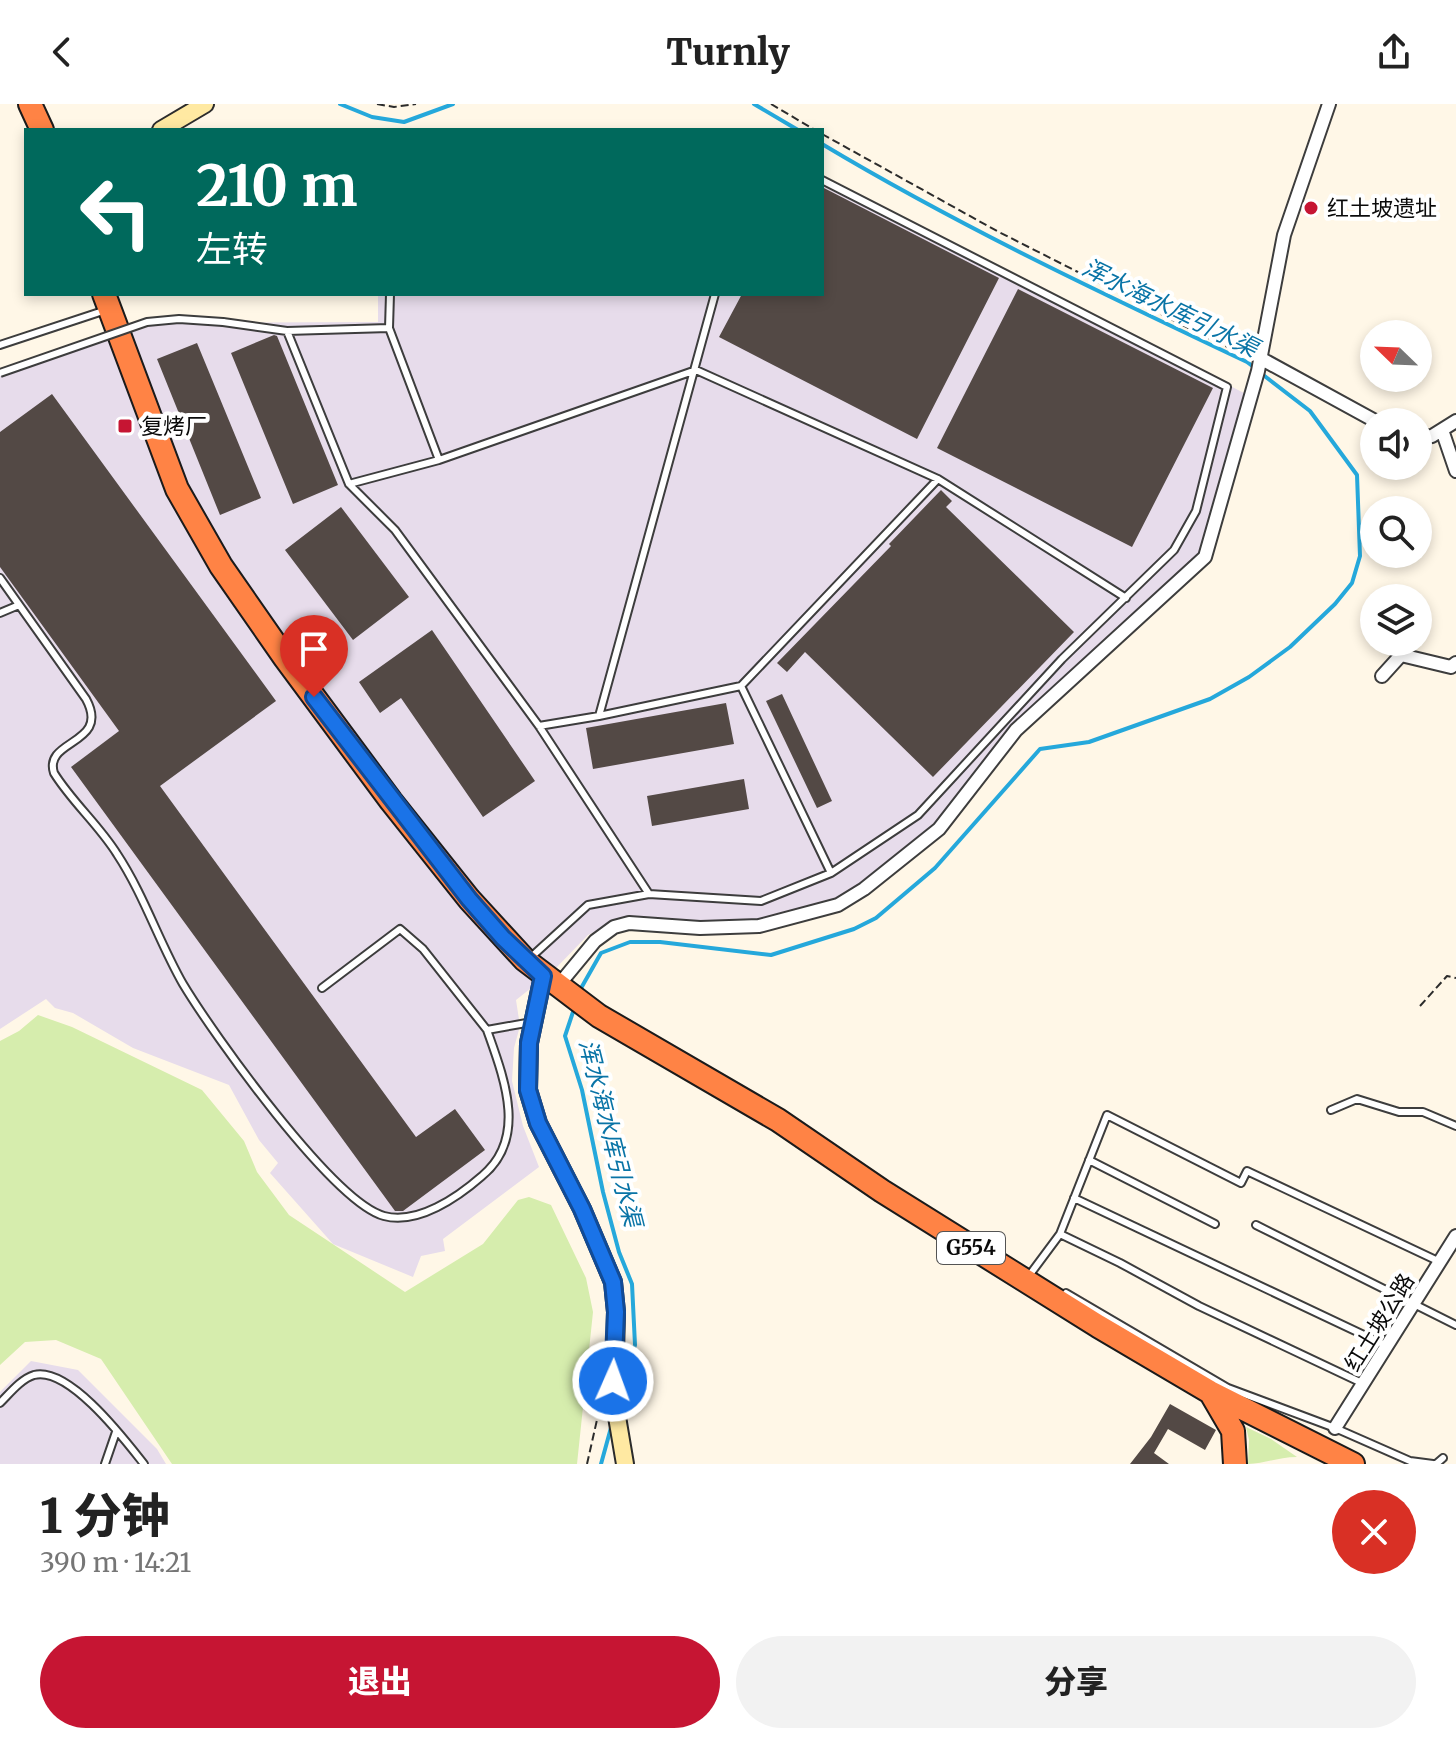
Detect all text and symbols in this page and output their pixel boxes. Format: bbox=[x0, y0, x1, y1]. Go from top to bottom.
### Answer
icon: back bbox=[40, 30, 84, 74]
text: Turnly bbox=[666, 30, 790, 75]
icon: share bbox=[1372, 30, 1416, 74]
text: 210 m bbox=[196, 151, 358, 221]
icon: left bbox=[64, 160, 168, 264]
place label: 红土坡遗址 bbox=[1327, 194, 1437, 222]
marker: 红土坡遗址 bbox=[1302, 199, 1320, 217]
text: 左转 bbox=[196, 227, 268, 272]
water label: 浑水海水库引水渠 bbox=[1077, 252, 1266, 365]
north arrow bbox=[1360, 320, 1432, 392]
map controls bbox=[1360, 320, 1432, 656]
button: sound bbox=[1360, 408, 1432, 480]
place label: 复烤厂 bbox=[141, 412, 207, 440]
marker: 复烤厂 bbox=[116, 417, 134, 435]
button: search bbox=[1360, 496, 1432, 568]
button: layers bbox=[1360, 584, 1432, 656]
pin bbox=[280, 615, 348, 697]
icon: arrive bbox=[292, 627, 336, 671]
water label: 浑水海水库引水渠 bbox=[572, 1036, 649, 1233]
road number: G554 bbox=[937, 1232, 1005, 1264]
street label: 红土坡公路 bbox=[1338, 1268, 1420, 1376]
position arrow bbox=[571, 1339, 655, 1423]
text: 1 分钟 bbox=[40, 1486, 170, 1546]
button: close bbox=[1332, 1490, 1416, 1574]
text: 390 m · 14:21 bbox=[40, 1546, 191, 1579]
button: 退出 bbox=[40, 1636, 720, 1728]
button: 分享 bbox=[736, 1636, 1416, 1728]

